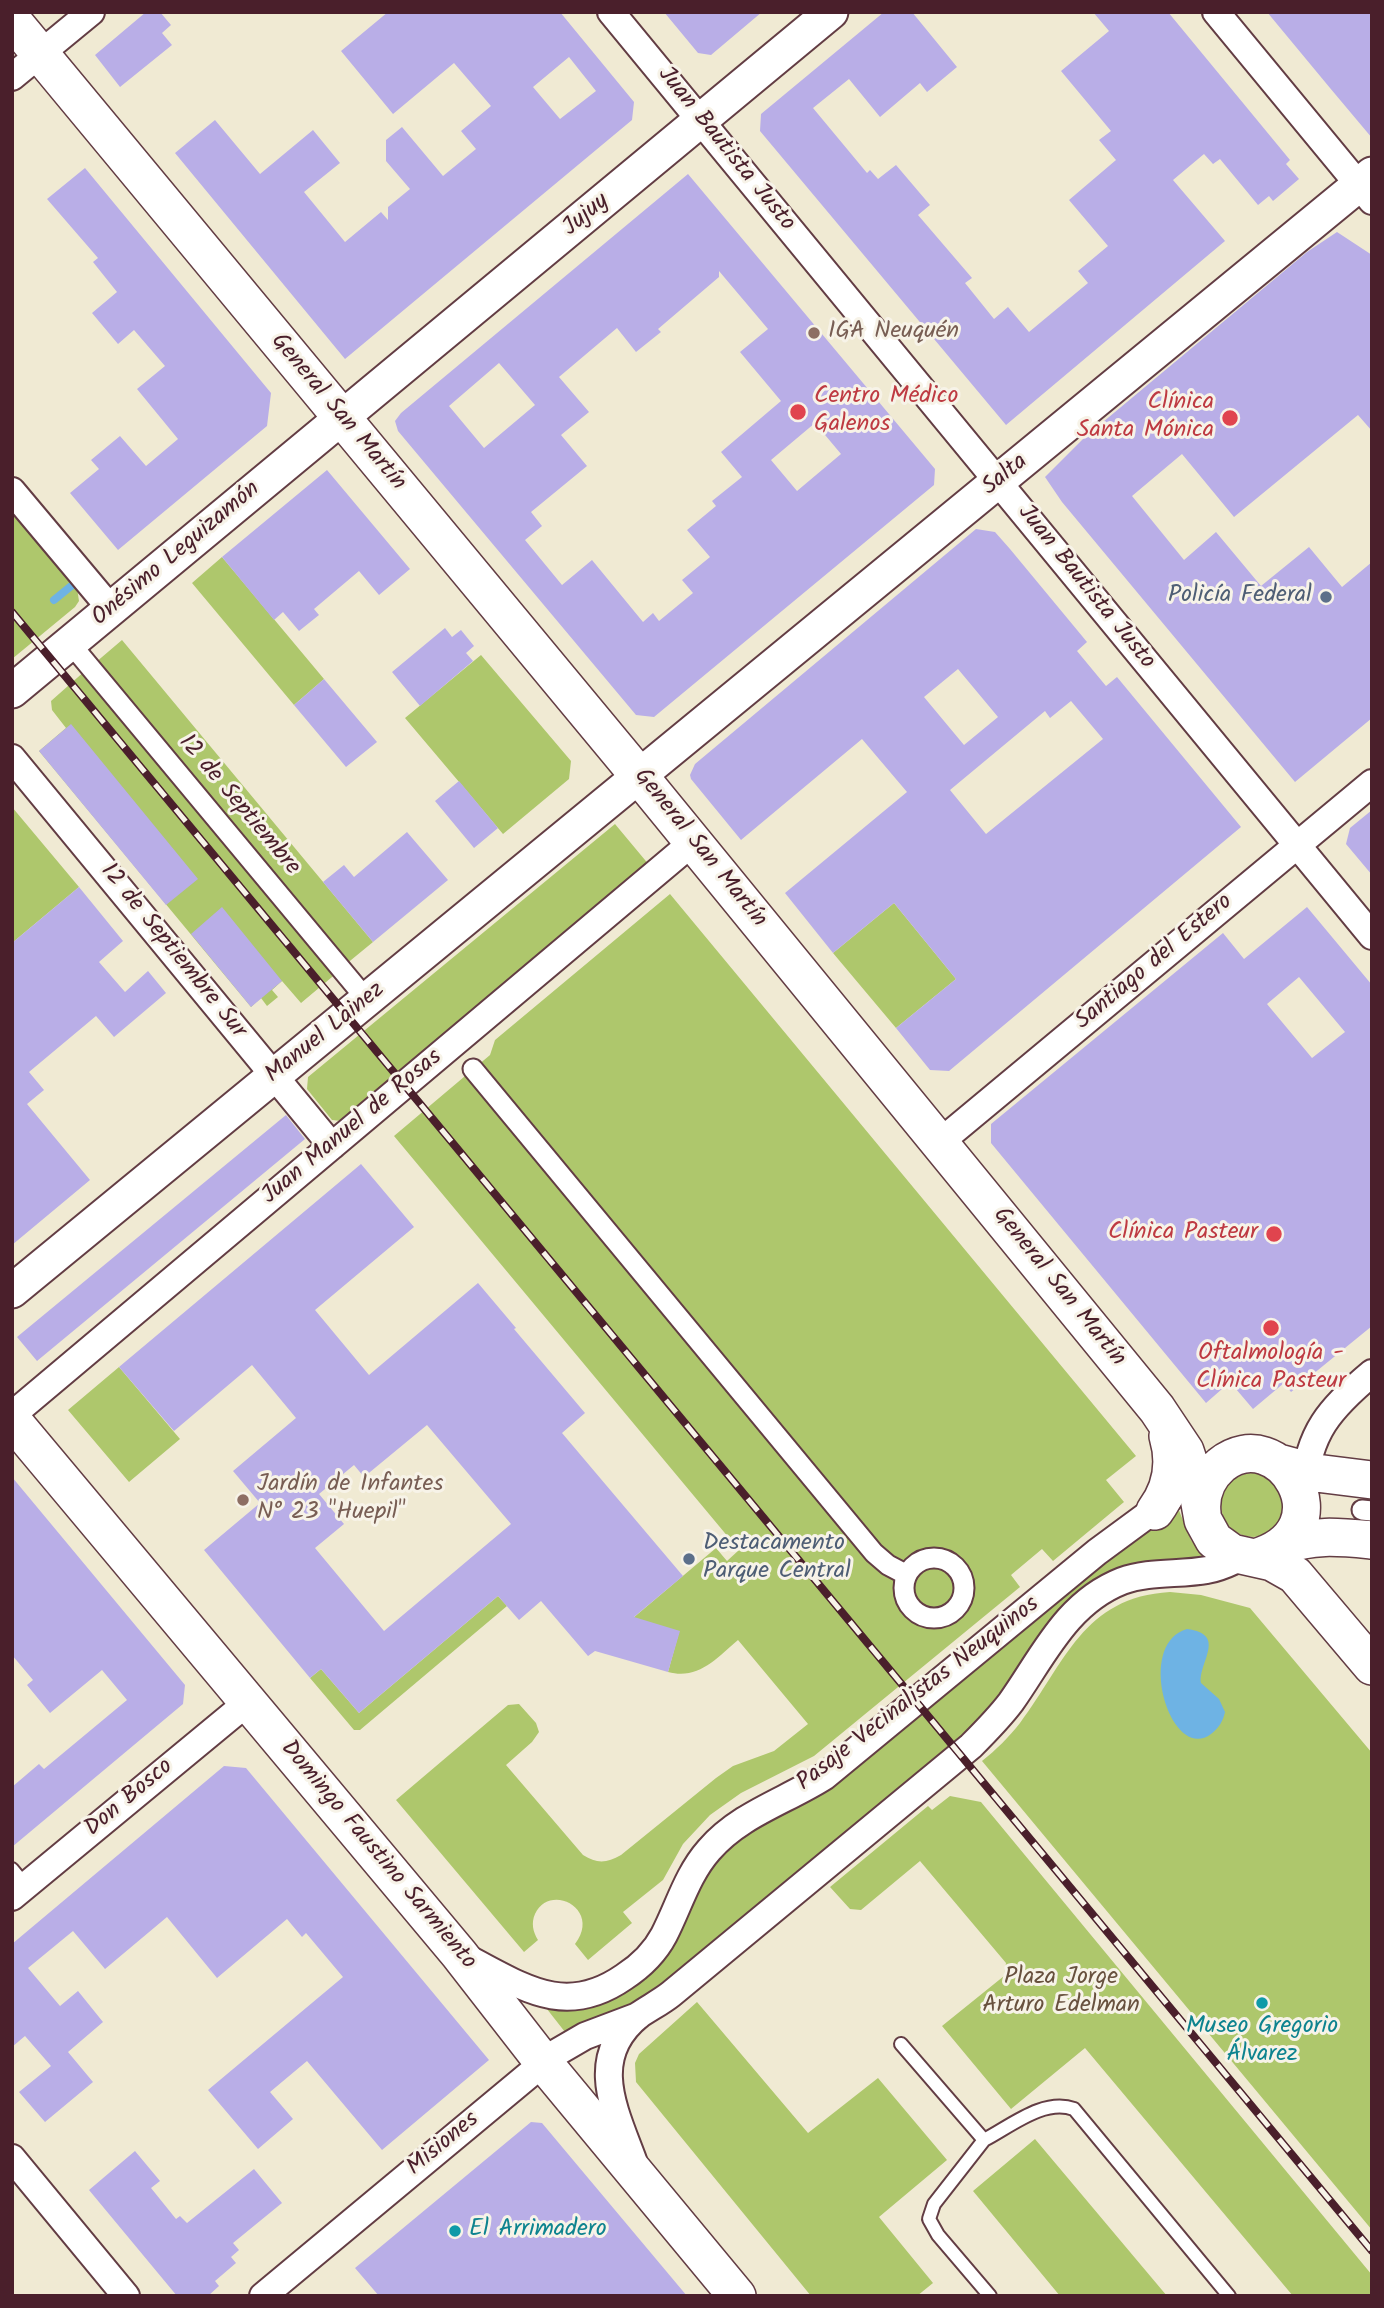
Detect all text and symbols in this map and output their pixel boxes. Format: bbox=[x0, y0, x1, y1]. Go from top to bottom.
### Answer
street label: Juan Bautista Justo bbox=[650, 62, 800, 238]
street label: Jujuy bbox=[558, 188, 616, 244]
place label: IGA Neuquén bbox=[828, 319, 959, 347]
marker: IGA Neuquén bbox=[806, 325, 822, 341]
street label: General San Martín bbox=[263, 329, 411, 497]
place label: Centro Médico Galenos bbox=[814, 384, 958, 440]
place label: Clínica Santa Mónica bbox=[1077, 390, 1214, 446]
marker: Centro Médico Galenos bbox=[788, 402, 808, 422]
marker: Clínica Santa Mónica bbox=[1220, 408, 1240, 428]
street label: Salta bbox=[977, 449, 1035, 503]
street label: Onésimo Leguizamón bbox=[87, 476, 267, 634]
street label: Juan Bautista Justo bbox=[1010, 500, 1160, 676]
place label: Policía Federal bbox=[1168, 583, 1312, 611]
marker: Policía Federal bbox=[1318, 589, 1334, 605]
street label: 12 de Septiembre bbox=[171, 730, 305, 882]
street label: General San Martín bbox=[626, 764, 772, 934]
street label: 12 de Septiembre Sur bbox=[93, 859, 251, 1045]
street label: Santiago del Estero bbox=[1071, 889, 1239, 1037]
street label: Manuel Lainez bbox=[261, 977, 391, 1091]
street label: Juan Manuel de Rosas bbox=[257, 1044, 449, 1212]
street label: General San Martín bbox=[985, 1203, 1131, 1373]
place label: Clínica Pasteur bbox=[1108, 1220, 1258, 1248]
marker: Clínica Pasteur bbox=[1264, 1224, 1284, 1244]
marker: Oftalmología - Clínica Pasteur bbox=[1261, 1318, 1281, 1338]
place label: Oftalmología - Clínica Pasteur bbox=[1196, 1341, 1346, 1397]
place label: Jardín de Infantes N° 23 "Huepil" bbox=[257, 1472, 444, 1528]
marker: Jardín de Infantes N° 23 "Huepil" bbox=[235, 1492, 251, 1508]
place label: Destacamento Parque Central bbox=[703, 1531, 851, 1587]
marker: Destacamento Parque Central bbox=[681, 1551, 697, 1567]
street label: Pasaje Vecinalistas Neuquinos bbox=[792, 1591, 1046, 1799]
street label: Domingo Faustino Sarmiento bbox=[273, 1736, 481, 1976]
street label: Don Bosco bbox=[80, 1754, 180, 1844]
park label: Plaza Jorge Arturo Edelman bbox=[982, 1965, 1140, 2021]
marker: Museo Gregorio Álvarez bbox=[1254, 1995, 1270, 2011]
place label: Museo Gregorio Álvarez bbox=[1186, 2014, 1338, 2070]
street label: Misiones bbox=[402, 2107, 486, 2183]
place label: El Arrimadero bbox=[469, 2217, 607, 2245]
marker: El Arrimadero bbox=[447, 2223, 463, 2239]

